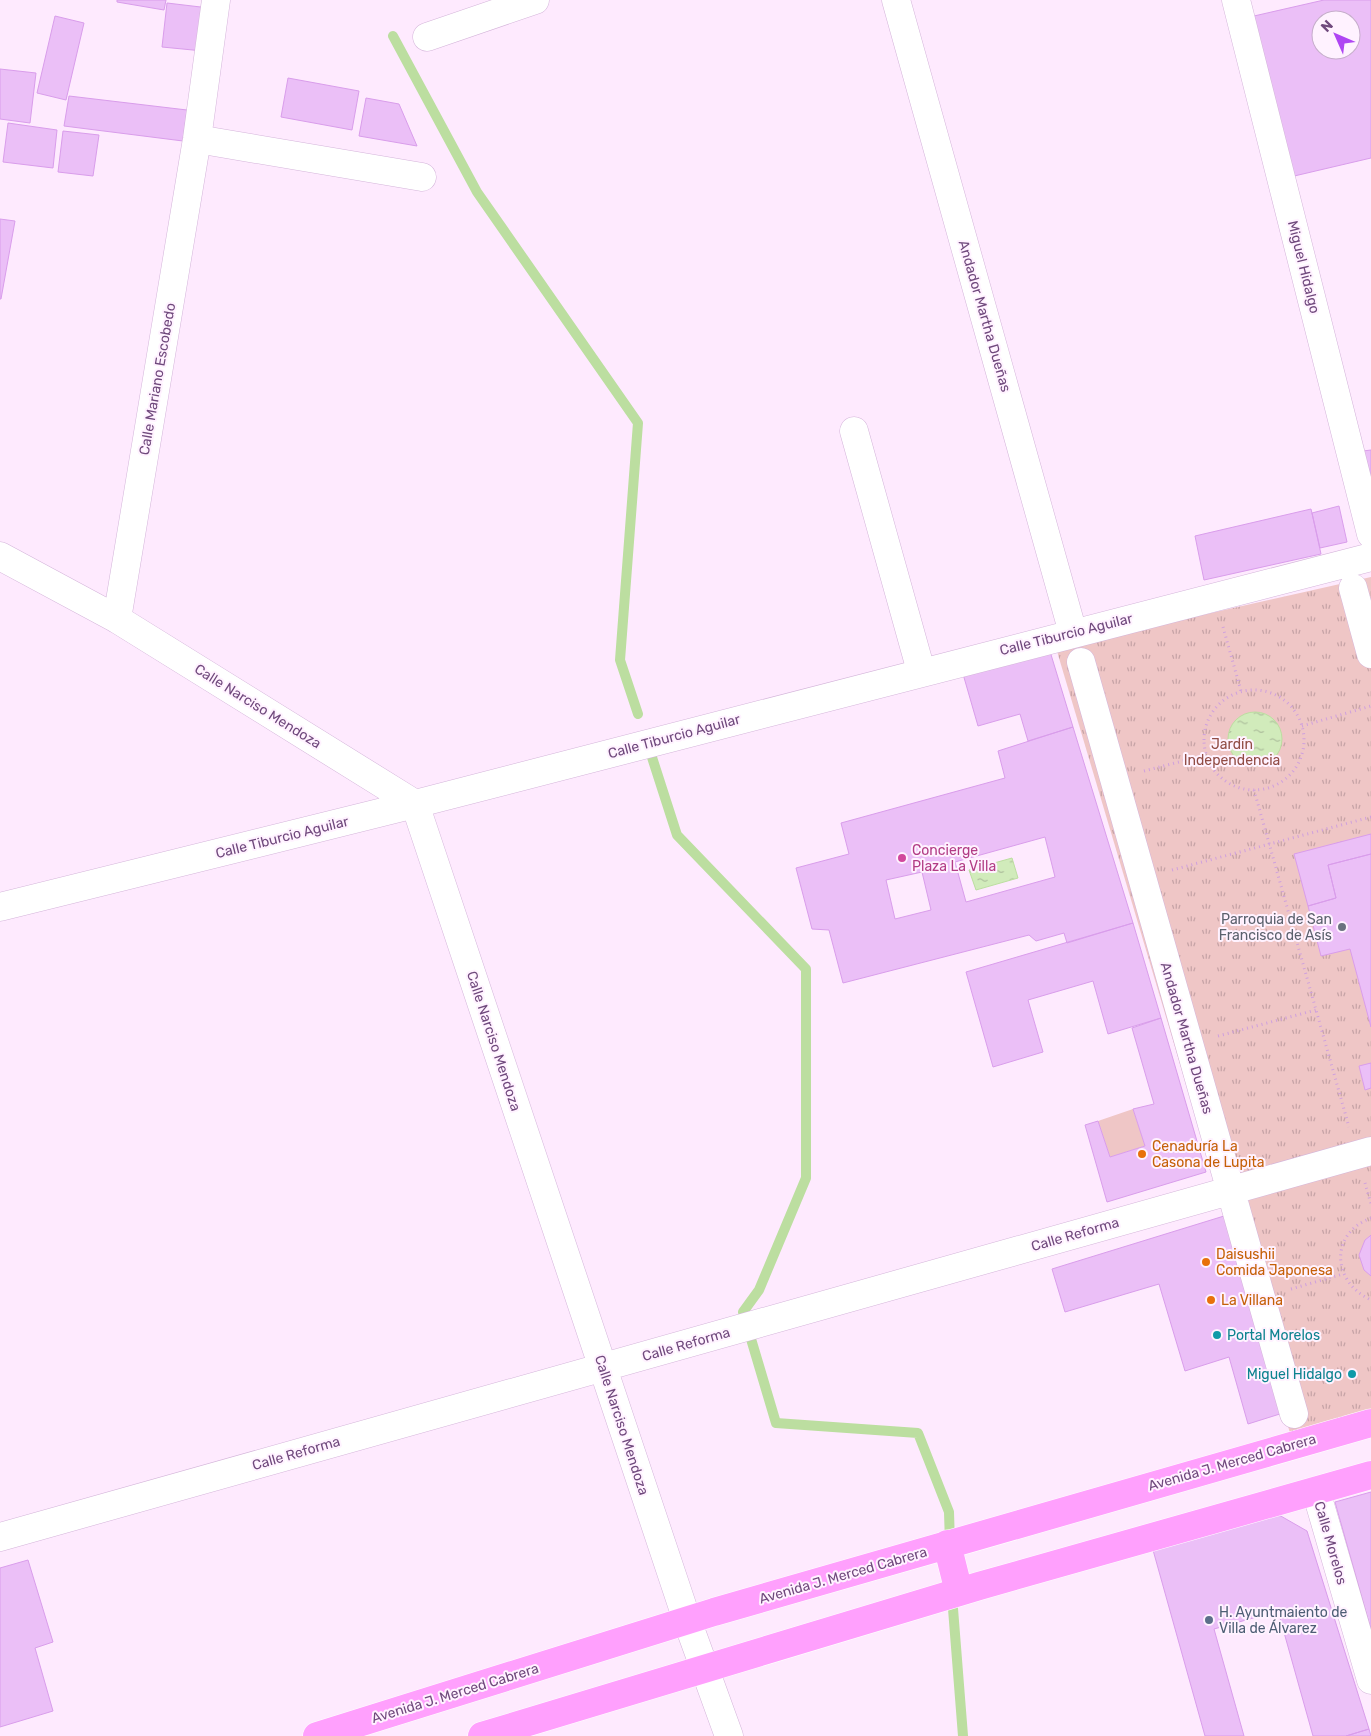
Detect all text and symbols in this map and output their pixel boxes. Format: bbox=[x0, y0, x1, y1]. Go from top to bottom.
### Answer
north arrow bbox=[1311, 10, 1361, 60]
text: N bbox=[1318, 17, 1337, 36]
street label: Miguel Hidalgo bbox=[1284, 219, 1323, 315]
street label: Andador Martha Dueñas bbox=[955, 238, 1014, 394]
street label: Calle Mariano Escobedo bbox=[136, 302, 179, 457]
street label: Calle Tiburcio Aguilar bbox=[998, 610, 1135, 659]
street label: Calle Narciso Mendoza bbox=[191, 661, 324, 752]
street label: Calle Tiburcio Aguilar bbox=[606, 710, 743, 762]
park label: Jardín Independencia bbox=[1184, 736, 1280, 769]
street label: Calle Tiburcio Aguilar bbox=[214, 813, 351, 862]
place label: Concierge Plaza La Villa bbox=[912, 842, 996, 875]
marker: Concierge Plaza La Villa bbox=[896, 852, 908, 864]
place label: Parroquia de San Francisco de Asís bbox=[1219, 911, 1332, 944]
marker: Parroquia de San Francisco de Asís bbox=[1336, 921, 1348, 933]
street label: Andador Martha Dueñas bbox=[1157, 960, 1216, 1116]
street label: Calle Narciso Mendoza bbox=[463, 969, 524, 1113]
place label: Cenaduría La Casona de Lupita bbox=[1152, 1138, 1265, 1171]
marker: Cenaduría La Casona de Lupita bbox=[1136, 1148, 1148, 1160]
street label: Calle Reforma bbox=[1029, 1214, 1121, 1255]
place label: Daisushii Comida Japonesa bbox=[1216, 1246, 1333, 1279]
marker: Daisushii Comida Japonesa bbox=[1200, 1256, 1212, 1268]
place label: La Villana bbox=[1221, 1292, 1283, 1309]
marker: La Villana bbox=[1205, 1294, 1217, 1306]
street label: Calle Reforma bbox=[640, 1324, 732, 1365]
place label: Portal Morelos bbox=[1227, 1327, 1320, 1344]
marker: Portal Morelos bbox=[1211, 1329, 1223, 1341]
street label: Calle Narciso Mendoza bbox=[591, 1353, 652, 1497]
place label: Miguel Hidalgo bbox=[1247, 1366, 1342, 1383]
marker: Miguel Hidalgo bbox=[1346, 1368, 1358, 1380]
street label: Avenida J. Merced Cabrera bbox=[1146, 1430, 1318, 1495]
street label: Calle Reforma bbox=[250, 1433, 342, 1474]
street label: Calle Morelos bbox=[1311, 1500, 1351, 1587]
street label: Avenida J. Merced Cabrera bbox=[757, 1543, 929, 1608]
place label: H. Ayuntmaiento de Villa de Álvarez bbox=[1219, 1604, 1347, 1637]
marker: H. Ayuntmaiento de Villa de Álvarez bbox=[1203, 1614, 1215, 1626]
street label: Avenida J. Merced Cabrera bbox=[369, 1660, 541, 1727]

